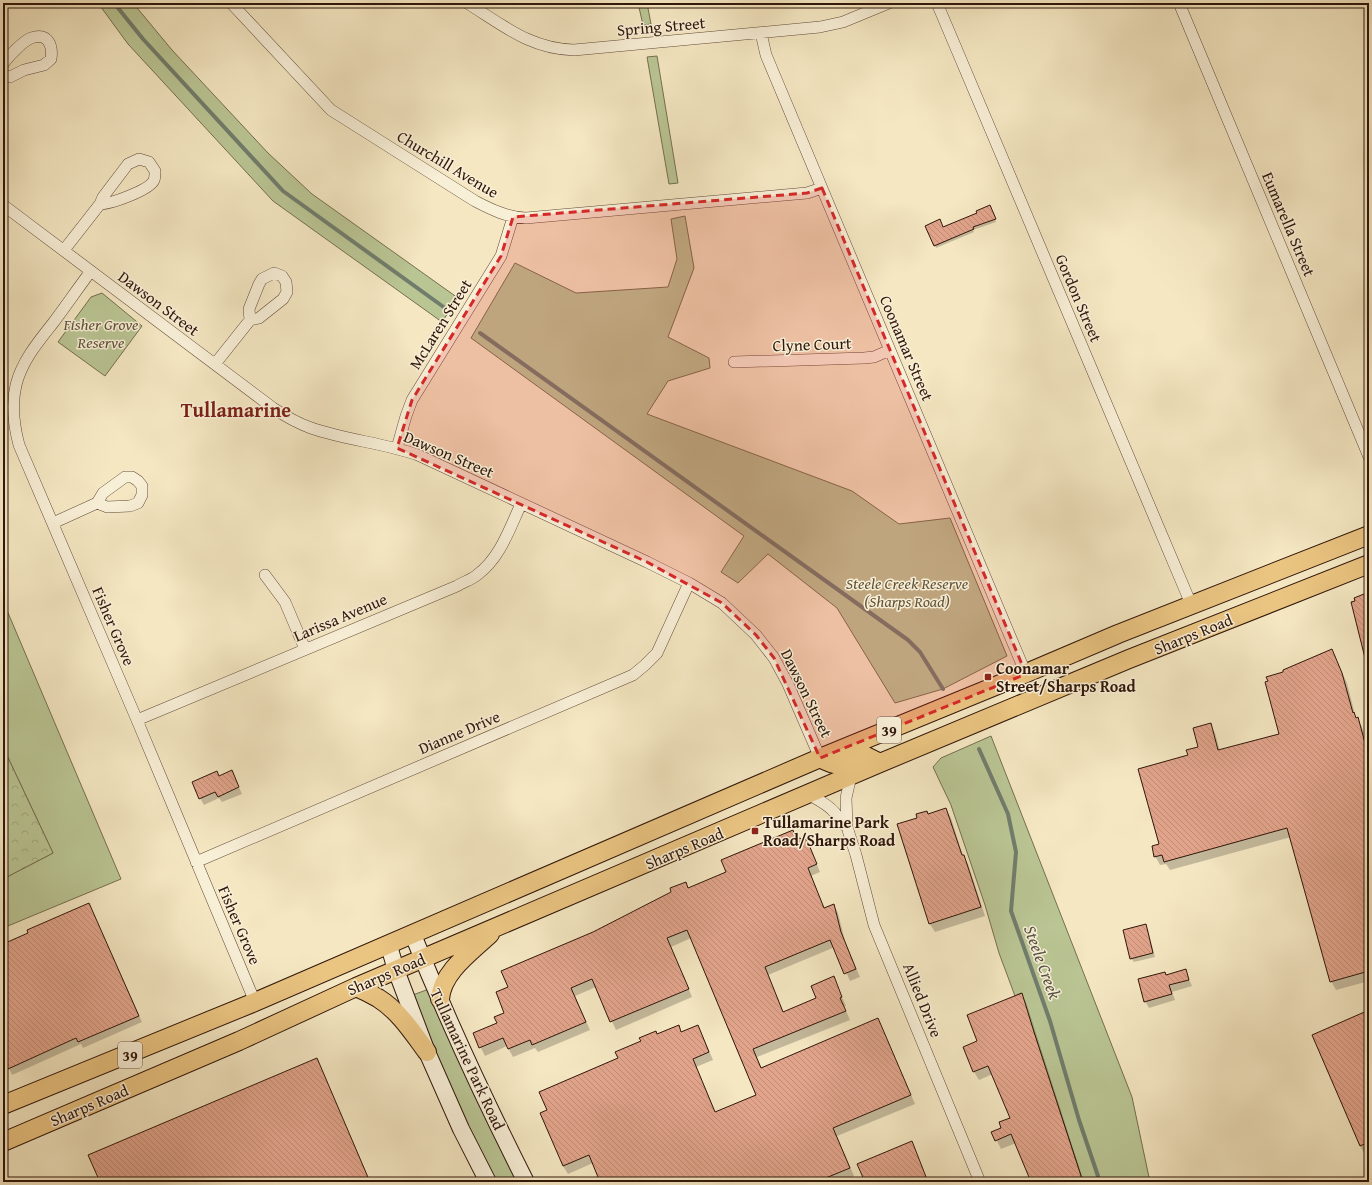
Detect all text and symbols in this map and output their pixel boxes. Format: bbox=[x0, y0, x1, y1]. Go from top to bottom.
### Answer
street label: Spring Street bbox=[616, 10, 706, 42]
street label: Churchill Avenue bbox=[393, 124, 503, 204]
street label: Eumarella Street bbox=[1256, 168, 1322, 280]
street label: Gordon Street bbox=[1050, 250, 1108, 346]
street label: Dawson Street bbox=[113, 265, 205, 342]
street label: McLaren Street bbox=[403, 274, 477, 374]
street label: Coonamar Street bbox=[874, 291, 940, 405]
park label: Fisher Grove Reserve bbox=[62, 312, 139, 354]
street label: Clyne Court bbox=[772, 331, 852, 357]
district label: Tullamarine bbox=[181, 395, 291, 424]
street label: Dawson Street bbox=[400, 424, 498, 484]
park label: Steele Creek Reserve (Sharps Road) bbox=[846, 571, 969, 613]
street label: Fisher Grove bbox=[87, 583, 141, 669]
street label: Larissa Avenue bbox=[290, 587, 390, 647]
street label: Sharps Road bbox=[1150, 607, 1236, 661]
street label: Dawson Street bbox=[775, 645, 839, 742]
place label: Coonamar Street/Sharps Road bbox=[996, 656, 1137, 698]
marker: Coonamar Street/Sharps Road bbox=[983, 672, 993, 682]
street label: Dianne Drive bbox=[414, 704, 504, 760]
road number: 39 bbox=[877, 717, 901, 743]
place label: Tullamarine Park Road/Sharps Road bbox=[763, 810, 896, 852]
street label: Sharps Road bbox=[641, 821, 727, 875]
marker: Tullamarine Park Road/Sharps Road bbox=[750, 826, 760, 836]
street label: Fisher Grove bbox=[213, 882, 267, 968]
water label: Steele Creek bbox=[1018, 922, 1068, 1003]
street label: Sharps Road bbox=[343, 947, 429, 1001]
street label: Allied Drive bbox=[897, 959, 949, 1041]
street label: Tullamarine Park Road bbox=[425, 984, 512, 1134]
road number: 39 bbox=[118, 1042, 142, 1068]
street label: Sharps Road bbox=[46, 1078, 132, 1132]

